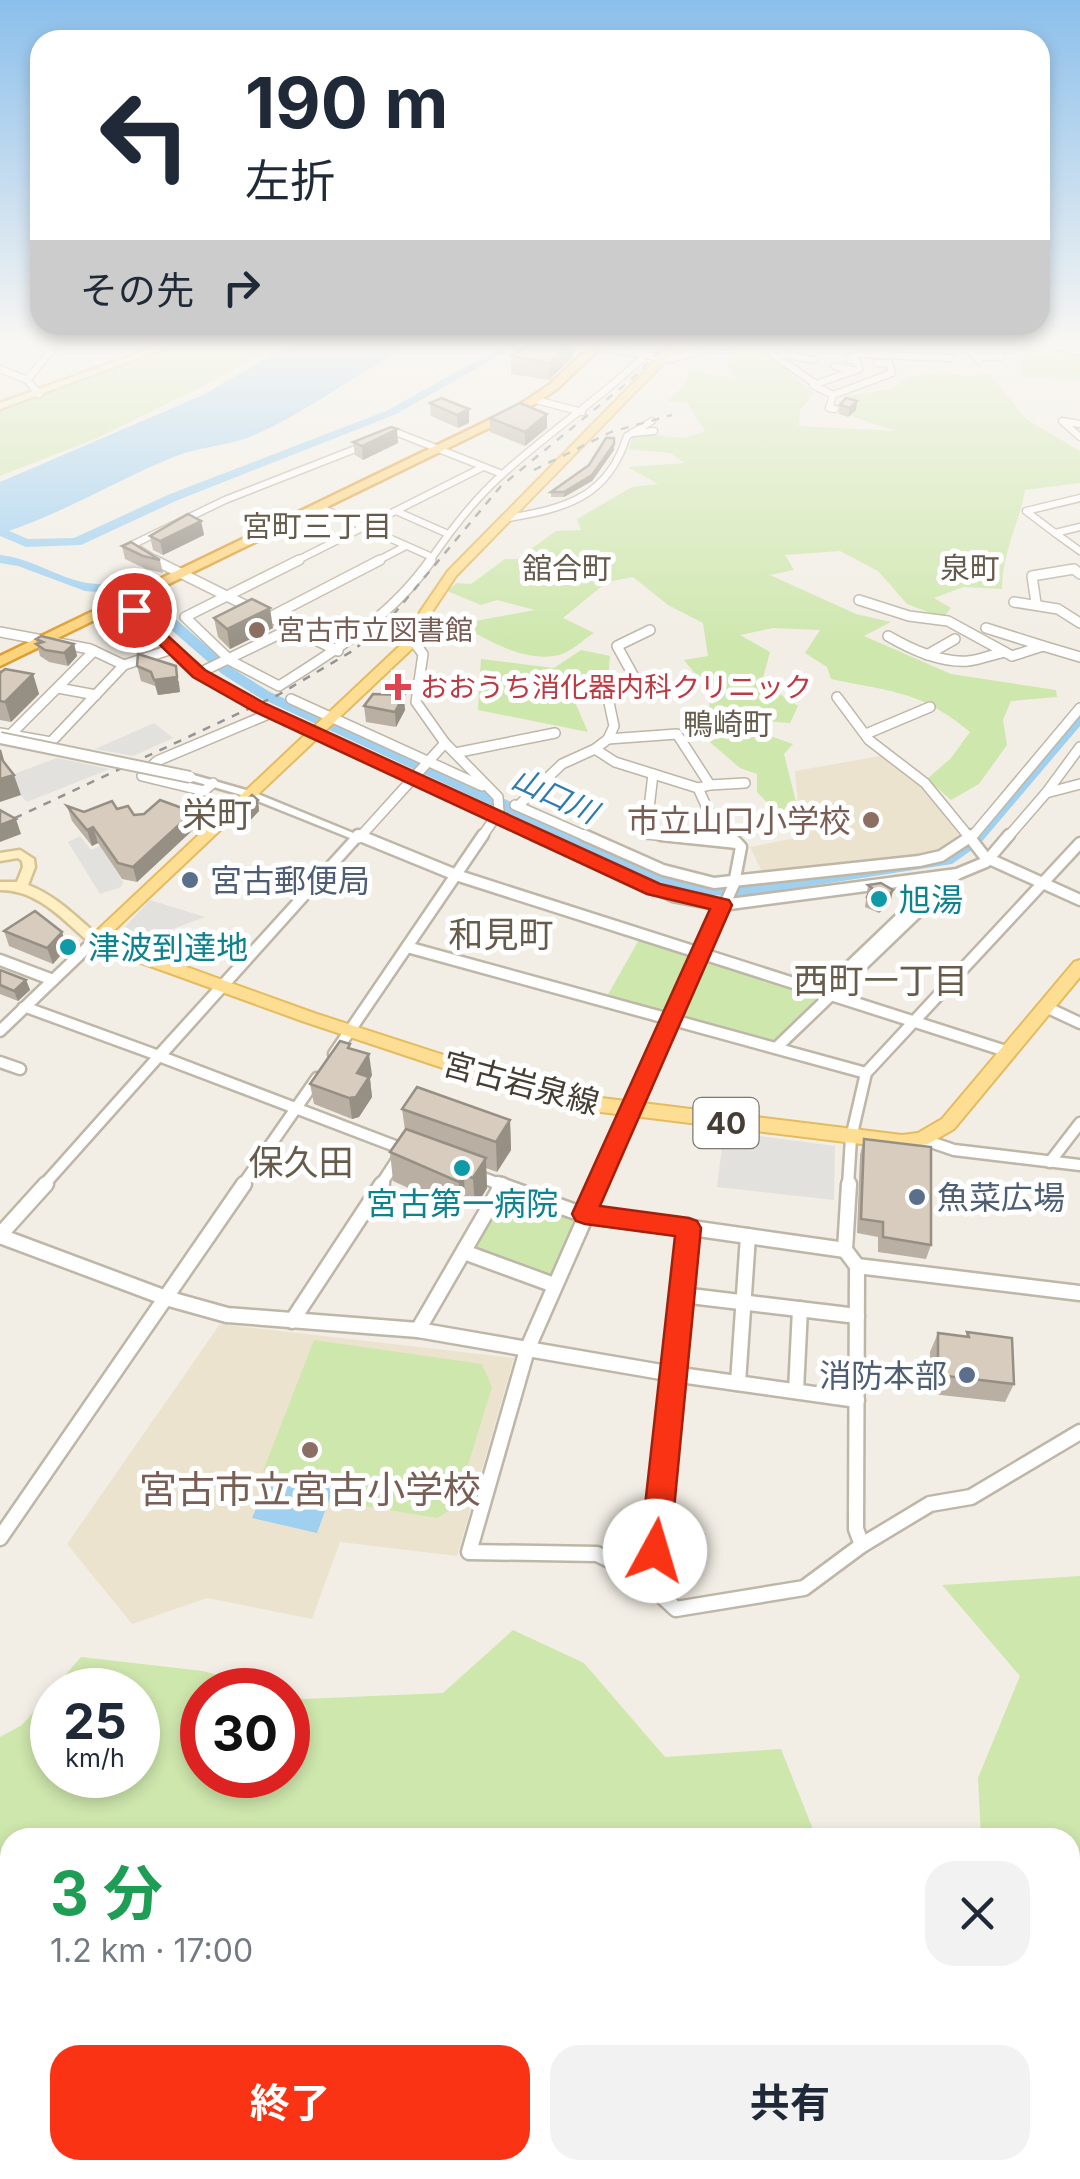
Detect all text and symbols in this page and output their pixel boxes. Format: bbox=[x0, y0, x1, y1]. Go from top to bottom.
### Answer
text: 190 m bbox=[245, 60, 448, 145]
icon: left bbox=[80, 70, 210, 200]
text: 左折 bbox=[245, 153, 335, 208]
icon: right bbox=[214, 260, 269, 315]
text: その先 bbox=[80, 267, 194, 313]
district label: 宮町三丁目 bbox=[242, 508, 392, 544]
district label: 舘合町 bbox=[522, 550, 612, 586]
district label: 泉町 bbox=[940, 550, 1000, 586]
pin bbox=[92, 568, 177, 653]
icon: arrive bbox=[107, 583, 162, 638]
place label: 宮古市立図書館 bbox=[277, 613, 473, 647]
marker: 宮古市立図書館 bbox=[246, 619, 268, 641]
place label: おおうち消化器内科クリニック bbox=[420, 670, 812, 704]
marker: おおうち消化器内科クリニック bbox=[385, 674, 411, 700]
district label: 鴨崎町 bbox=[683, 706, 773, 742]
water label: 山口川 bbox=[507, 760, 606, 832]
district label: 栄町 bbox=[182, 793, 252, 835]
place label: 市立山口小学校 bbox=[627, 801, 851, 840]
marker: 市立山口小学校 bbox=[860, 809, 882, 831]
place label: 宮古郵便局 bbox=[210, 861, 370, 900]
marker: 宮古郵便局 bbox=[179, 869, 201, 891]
place label: 旭湯 bbox=[899, 880, 963, 919]
marker: 旭湯 bbox=[868, 888, 890, 910]
district label: 和見町 bbox=[448, 913, 554, 955]
place label: 津波到達地 bbox=[88, 928, 248, 967]
marker: 津波到達地 bbox=[57, 936, 79, 958]
district label: 西町一丁目 bbox=[793, 959, 969, 1001]
street label: 宮古岩泉線 bbox=[439, 1043, 603, 1123]
road number: 40 bbox=[694, 1098, 758, 1148]
district label: 保久田 bbox=[248, 1141, 354, 1183]
marker: 宮古第一病院 bbox=[451, 1157, 473, 1179]
place label: 魚菜広場 bbox=[937, 1178, 1065, 1217]
place label: 宮古第一病院 bbox=[366, 1184, 558, 1223]
marker: 魚菜広場 bbox=[906, 1186, 928, 1208]
place label: 消防本部 bbox=[819, 1356, 947, 1395]
marker: 消防本部 bbox=[956, 1364, 978, 1386]
marker: 宮古市立宮古小学校 bbox=[299, 1439, 321, 1461]
place label: 宮古市立宮古小学校 bbox=[139, 1466, 481, 1512]
position arrow bbox=[603, 1499, 707, 1603]
speed limit sign: 30 bbox=[180, 1668, 310, 1798]
text: 25 bbox=[63, 1691, 127, 1751]
text: km/h bbox=[65, 1743, 125, 1773]
text: 3 分 bbox=[50, 1857, 163, 1929]
button: close bbox=[925, 1861, 1030, 1966]
text: 1.2 km · 17:00 bbox=[50, 1931, 253, 1970]
button: 終了 bbox=[50, 2045, 530, 2160]
button: 共有 bbox=[550, 2045, 1030, 2160]

